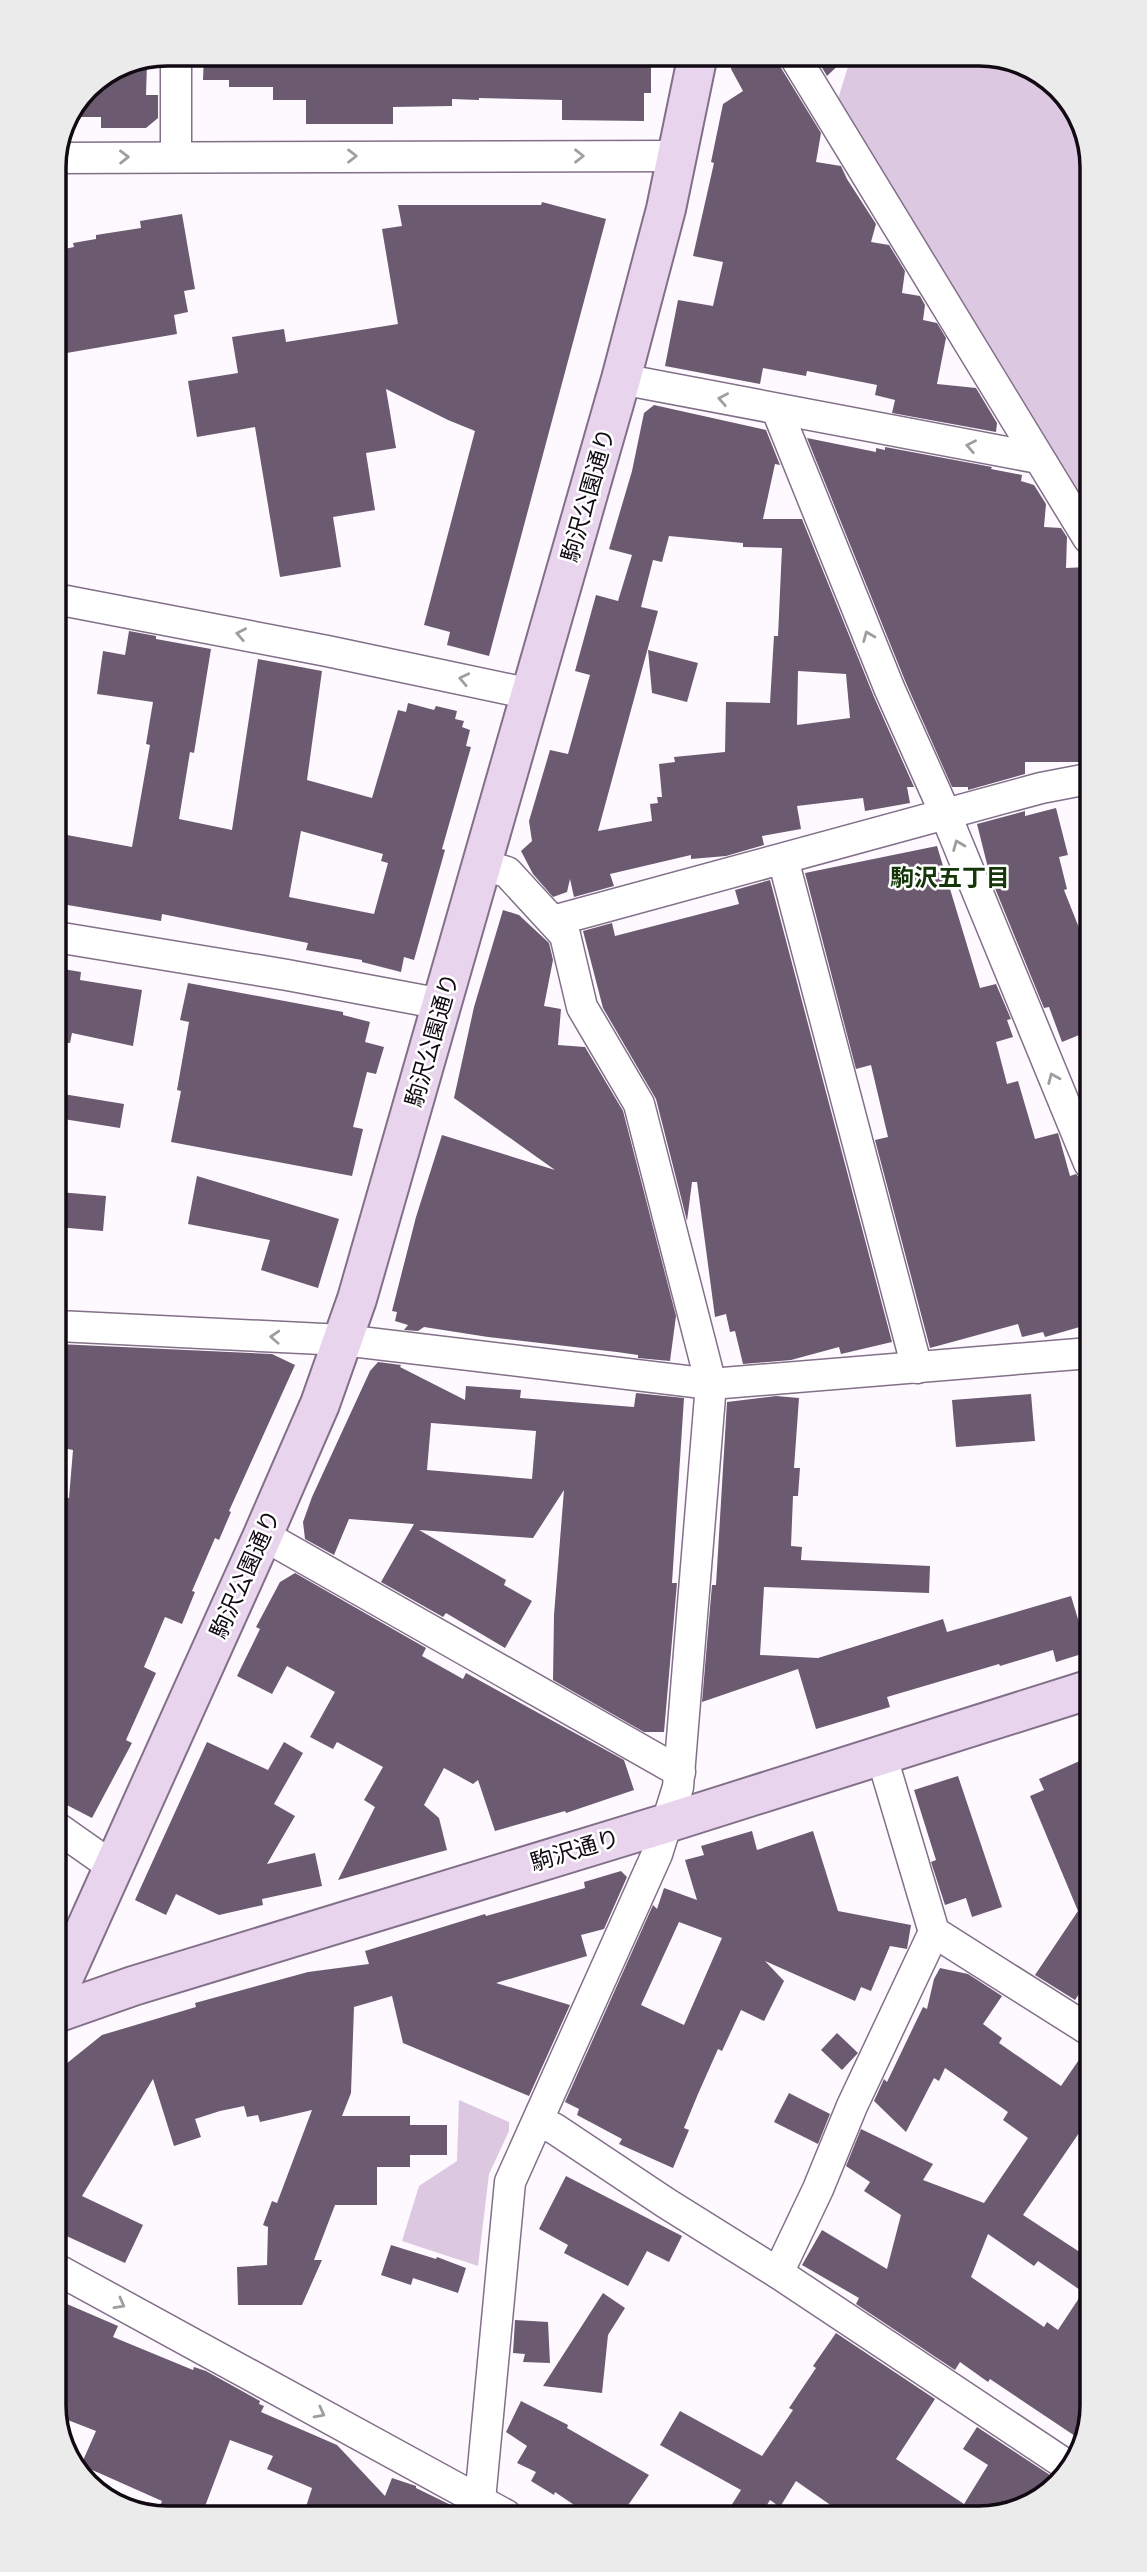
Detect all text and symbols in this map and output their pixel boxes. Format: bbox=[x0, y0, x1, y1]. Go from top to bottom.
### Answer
one-way arrow bbox=[347, 148, 357, 164]
one-way arrow bbox=[574, 148, 585, 164]
one-way arrow bbox=[119, 149, 130, 165]
one-way arrow bbox=[717, 393, 729, 408]
street label: 駒沢公園通り bbox=[554, 424, 621, 565]
one-way arrow bbox=[965, 439, 977, 454]
one-way arrow bbox=[235, 627, 247, 642]
one-way arrow bbox=[863, 630, 877, 642]
one-way arrow bbox=[458, 673, 470, 688]
one-way arrow bbox=[952, 839, 966, 851]
district label: 駒沢五丁目 bbox=[890, 861, 1010, 893]
street label: 駒沢公園通り bbox=[398, 969, 465, 1110]
one-way arrow bbox=[1047, 1073, 1061, 1085]
one-way arrow bbox=[269, 1330, 280, 1345]
street label: 駒沢公園通り bbox=[202, 1504, 287, 1643]
street label: 駒沢通り bbox=[526, 1821, 623, 1878]
one-way arrow bbox=[112, 2296, 125, 2309]
one-way arrow bbox=[312, 2405, 325, 2418]

